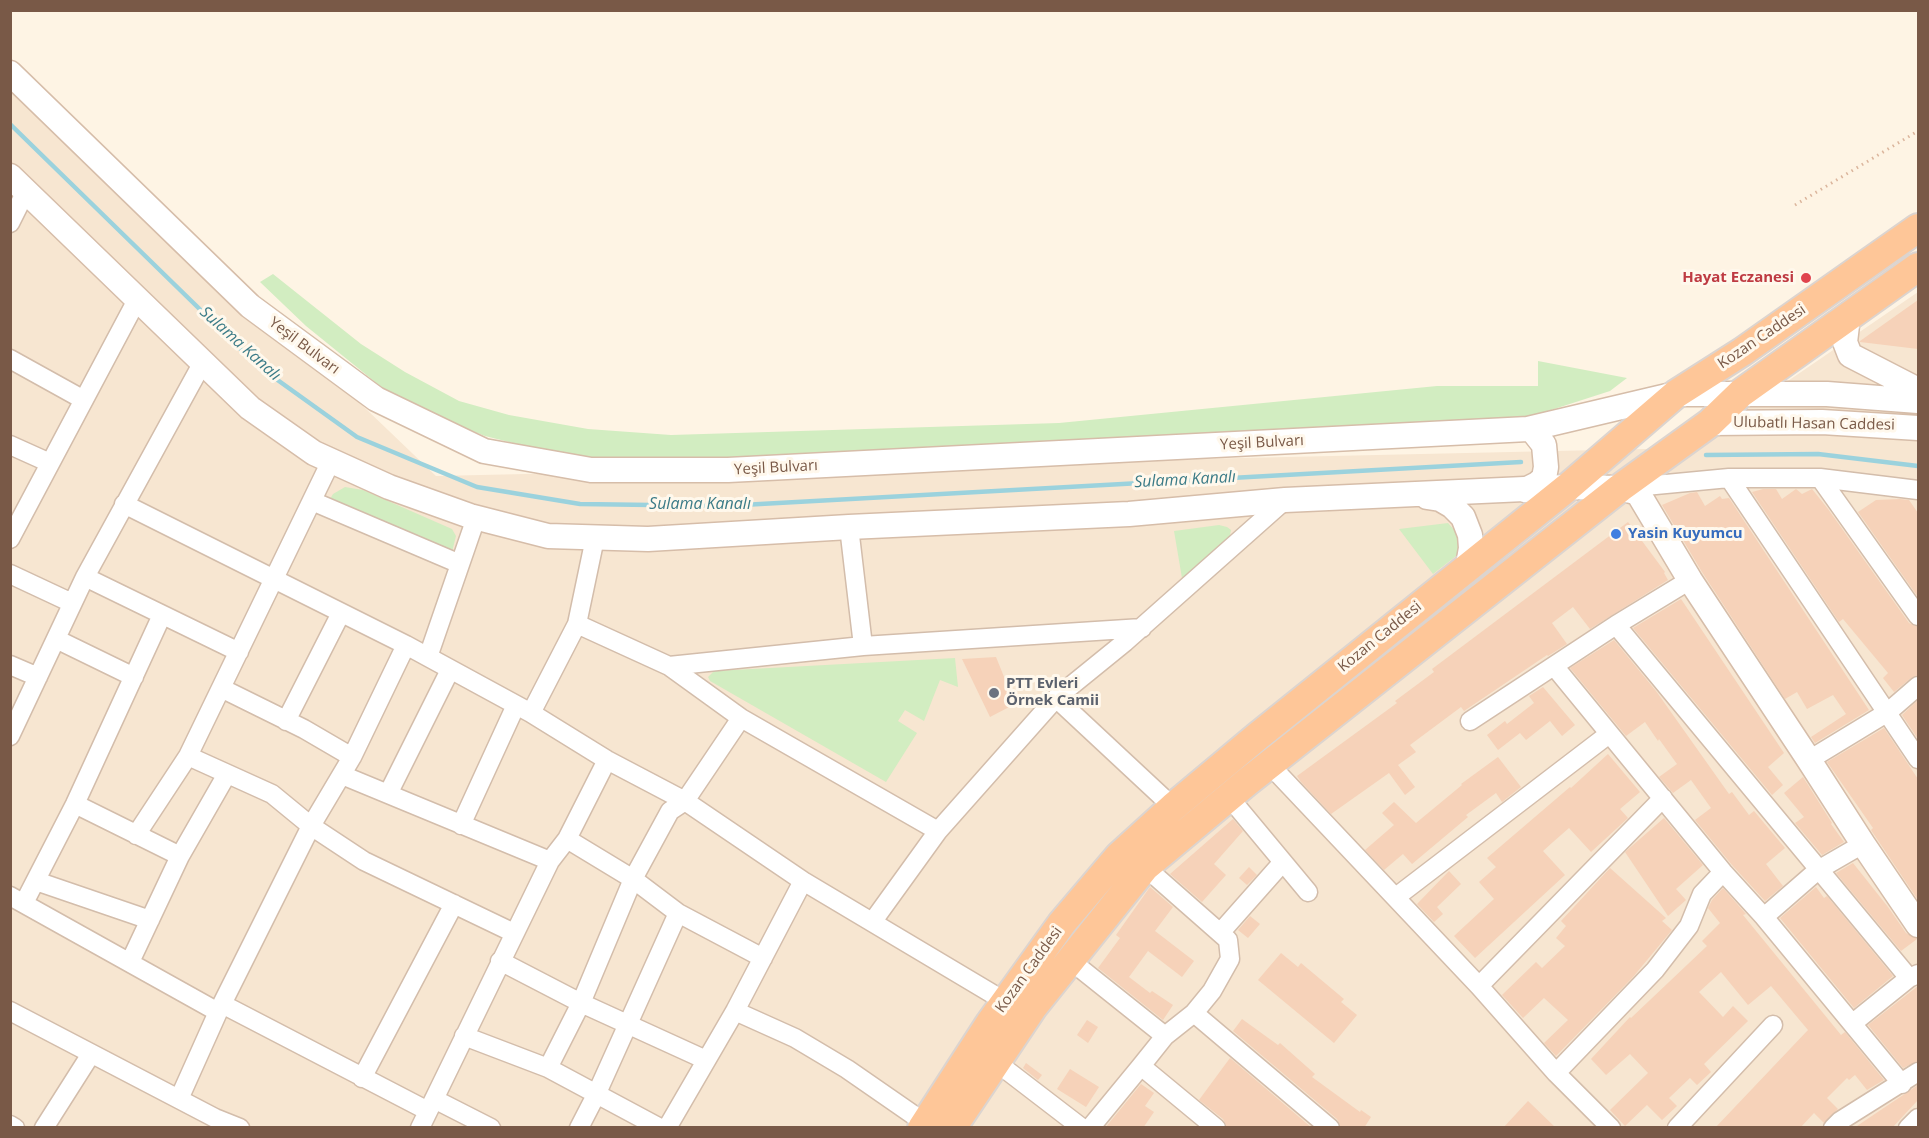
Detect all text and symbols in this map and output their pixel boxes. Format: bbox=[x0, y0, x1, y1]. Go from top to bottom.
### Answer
place label: Hayat Eczanesi bbox=[1682, 269, 1794, 287]
marker: Hayat Eczanesi bbox=[1799, 271, 1813, 285]
street label: Kozan Caddesi bbox=[1715, 301, 1809, 373]
water label: Sulama Kanalı bbox=[196, 303, 284, 385]
street label: Yeşil Bulvarı bbox=[265, 314, 343, 378]
street label: Ulubatlı Hasan Caddesi bbox=[1733, 414, 1895, 434]
street label: Yeşil Bulvarı bbox=[1220, 432, 1304, 454]
street label: Yeşil Bulvarı bbox=[734, 457, 818, 479]
water label: Sulama Kanalı bbox=[1134, 468, 1236, 492]
water label: Sulama Kanalı bbox=[649, 494, 751, 514]
place label: Yasin Kuyumcu bbox=[1628, 525, 1743, 543]
marker: Yasin Kuyumcu bbox=[1609, 527, 1623, 541]
street label: Kozan Caddesi bbox=[1335, 598, 1425, 676]
place label: PTT Evleri Örnek Camii bbox=[1006, 675, 1099, 710]
marker: PTT Evleri Örnek Camii bbox=[987, 686, 1001, 700]
street label: Kozan Caddesi bbox=[992, 923, 1066, 1017]

